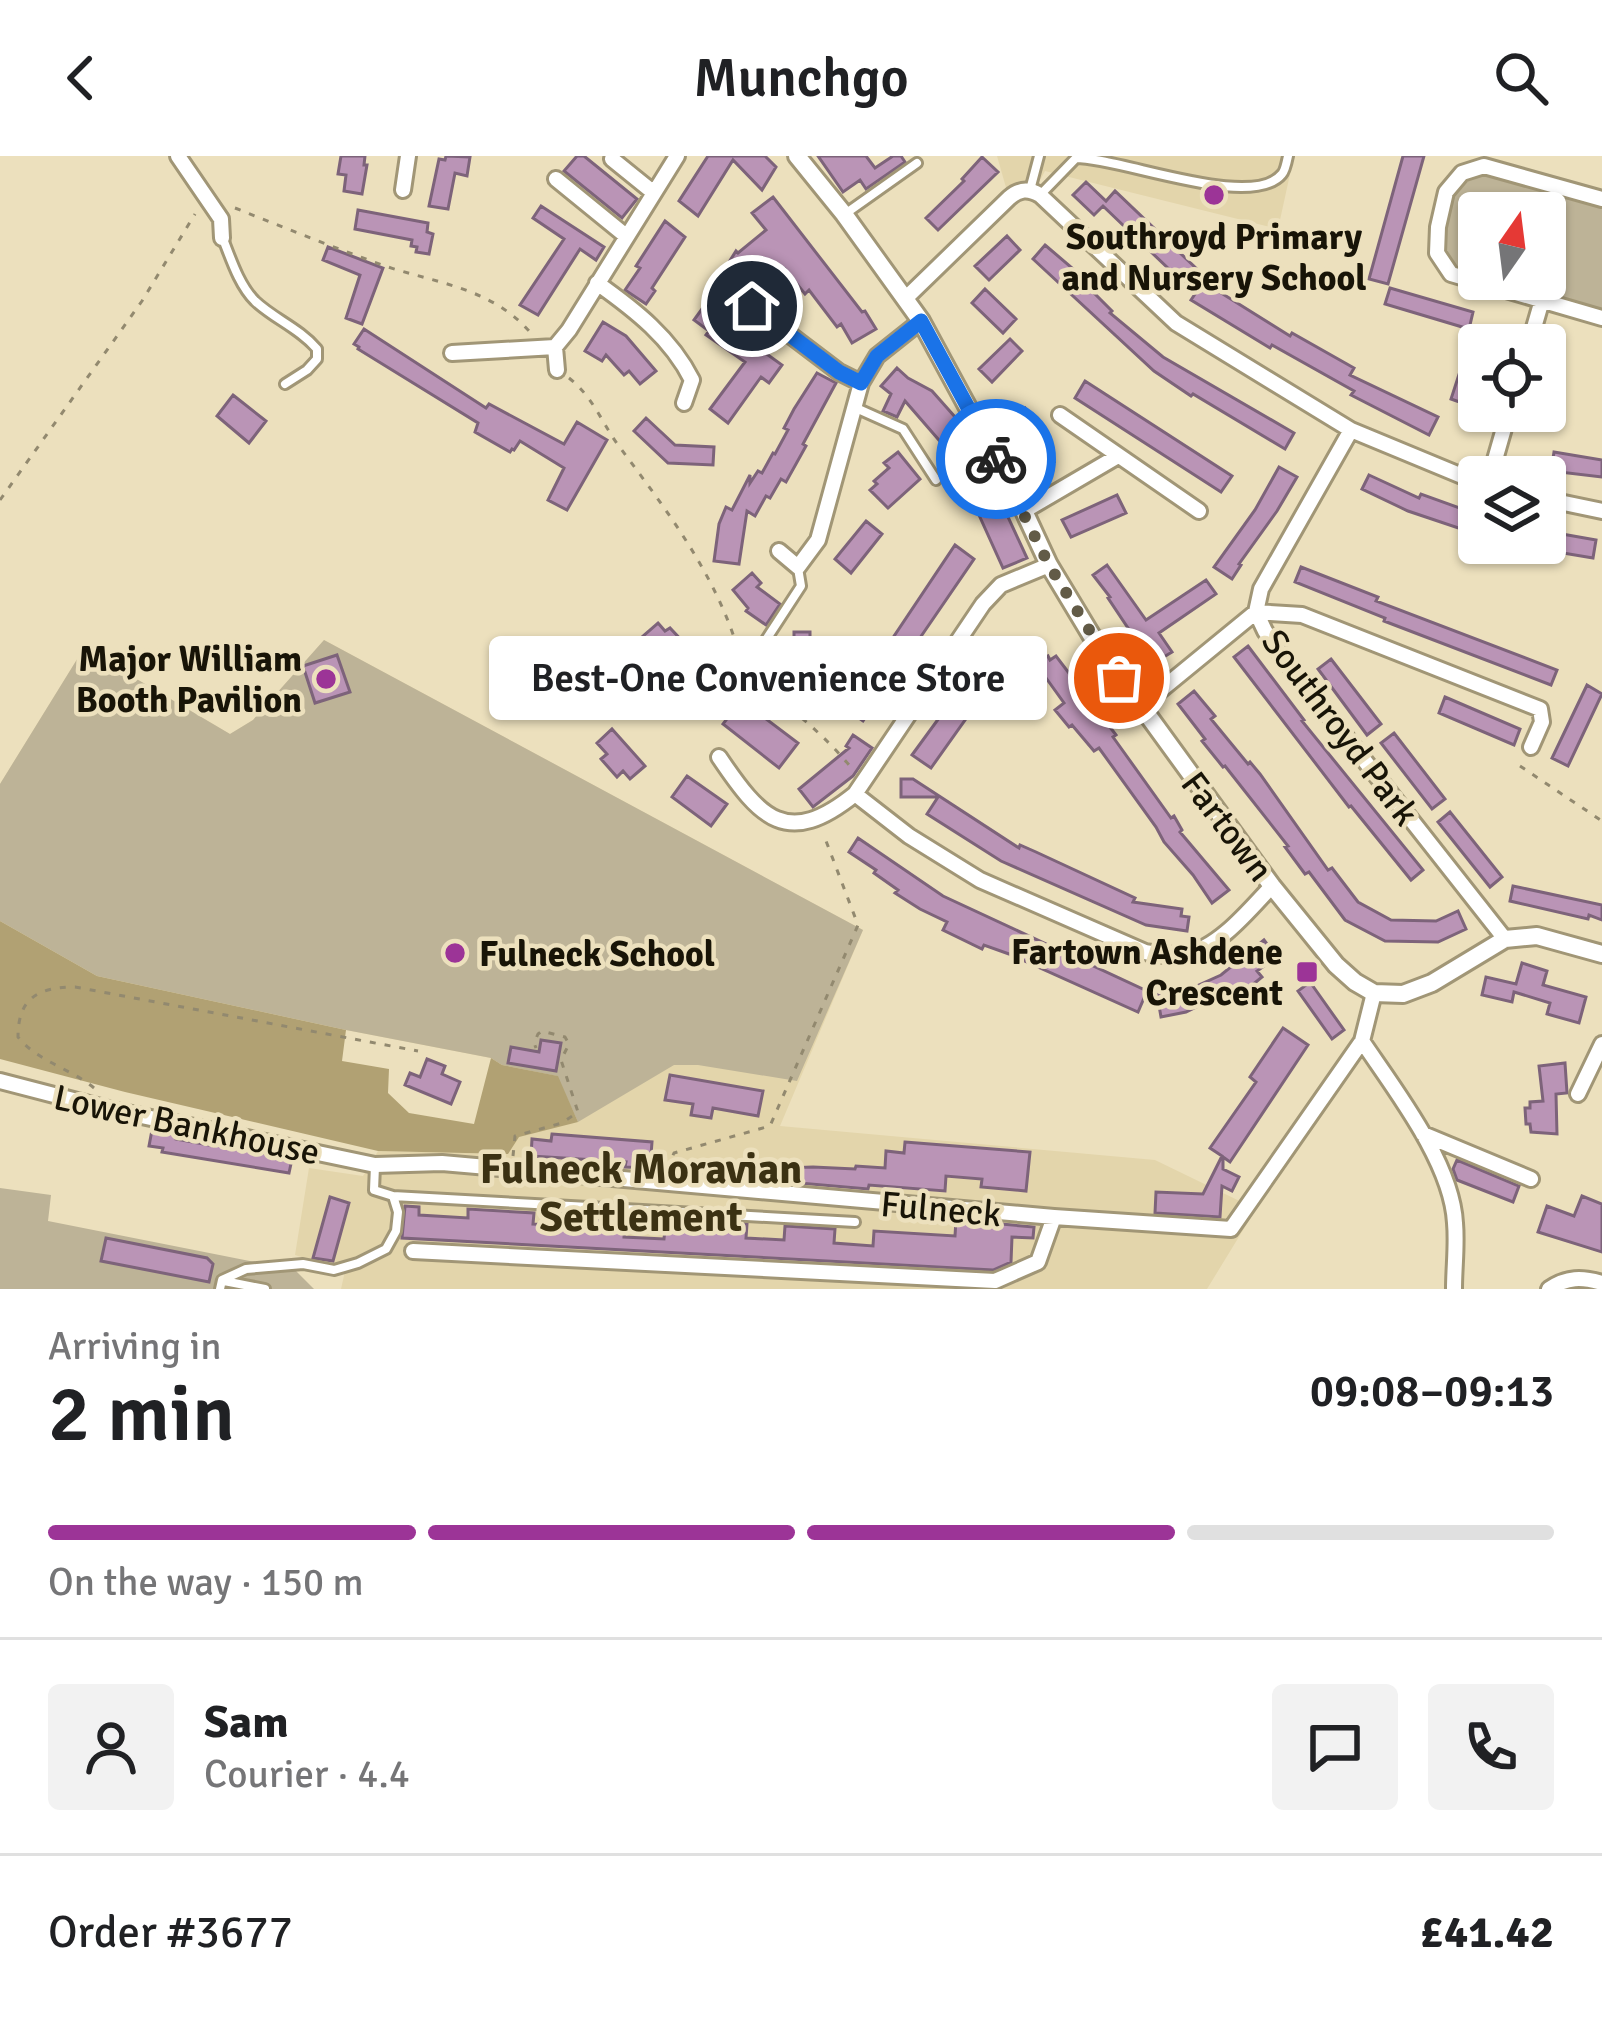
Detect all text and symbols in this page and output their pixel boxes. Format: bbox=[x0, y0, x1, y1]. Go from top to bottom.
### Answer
icon: back bbox=[48, 45, 114, 111]
text: Munchgo bbox=[693, 45, 909, 112]
icon: search bbox=[1488, 45, 1554, 111]
marker: Southroyd Primary and Nursery School bbox=[1201, 182, 1227, 208]
north arrow bbox=[1458, 192, 1566, 300]
map controls bbox=[1458, 192, 1566, 564]
place label: Southroyd Primary and Nursery School bbox=[1061, 215, 1367, 301]
pin bbox=[701, 255, 803, 357]
icon: home bbox=[719, 273, 785, 339]
button: locate bbox=[1458, 324, 1566, 432]
courier bbox=[936, 399, 1056, 519]
icon: bike bbox=[963, 426, 1029, 492]
button: layers bbox=[1458, 456, 1566, 564]
street label: Southroyd Park bbox=[1251, 621, 1428, 835]
pin bbox=[1068, 627, 1170, 729]
callout: Best-One Convenience Store bbox=[489, 636, 1047, 720]
place label: Major William Booth Pavilion bbox=[76, 637, 302, 723]
icon: bag bbox=[1086, 645, 1152, 711]
text: Best-One Convenience Store bbox=[531, 654, 1005, 702]
marker: Major William Booth Pavilion bbox=[313, 666, 339, 692]
street label: Fartown bbox=[1171, 763, 1283, 891]
place label: Fartown Ashdene Crescent bbox=[1011, 930, 1283, 1016]
place label: Fulneck School bbox=[479, 932, 715, 977]
marker: Fulneck School bbox=[442, 940, 468, 966]
marker: Fartown Ashdene Crescent bbox=[1294, 959, 1320, 985]
street label: Lower Bankhouse bbox=[50, 1075, 324, 1176]
district label: Fulneck Moravian Settlement bbox=[480, 1144, 802, 1243]
street label: Fulneck bbox=[879, 1182, 1003, 1237]
text: Arriving in bbox=[48, 1322, 222, 1370]
text: 09:08–09:13 bbox=[1310, 1364, 1554, 1419]
text: 2 min bbox=[48, 1367, 235, 1463]
text: On the way · 150 m bbox=[48, 1558, 364, 1606]
button: person bbox=[48, 1684, 174, 1810]
button: chat bbox=[1272, 1684, 1398, 1810]
button: phone bbox=[1428, 1684, 1554, 1810]
text: Sam bbox=[204, 1695, 289, 1750]
text: Courier · 4.4 bbox=[204, 1750, 410, 1798]
text: Order #3677 bbox=[48, 1905, 293, 1960]
text: £41.42 bbox=[1420, 1905, 1554, 1960]

